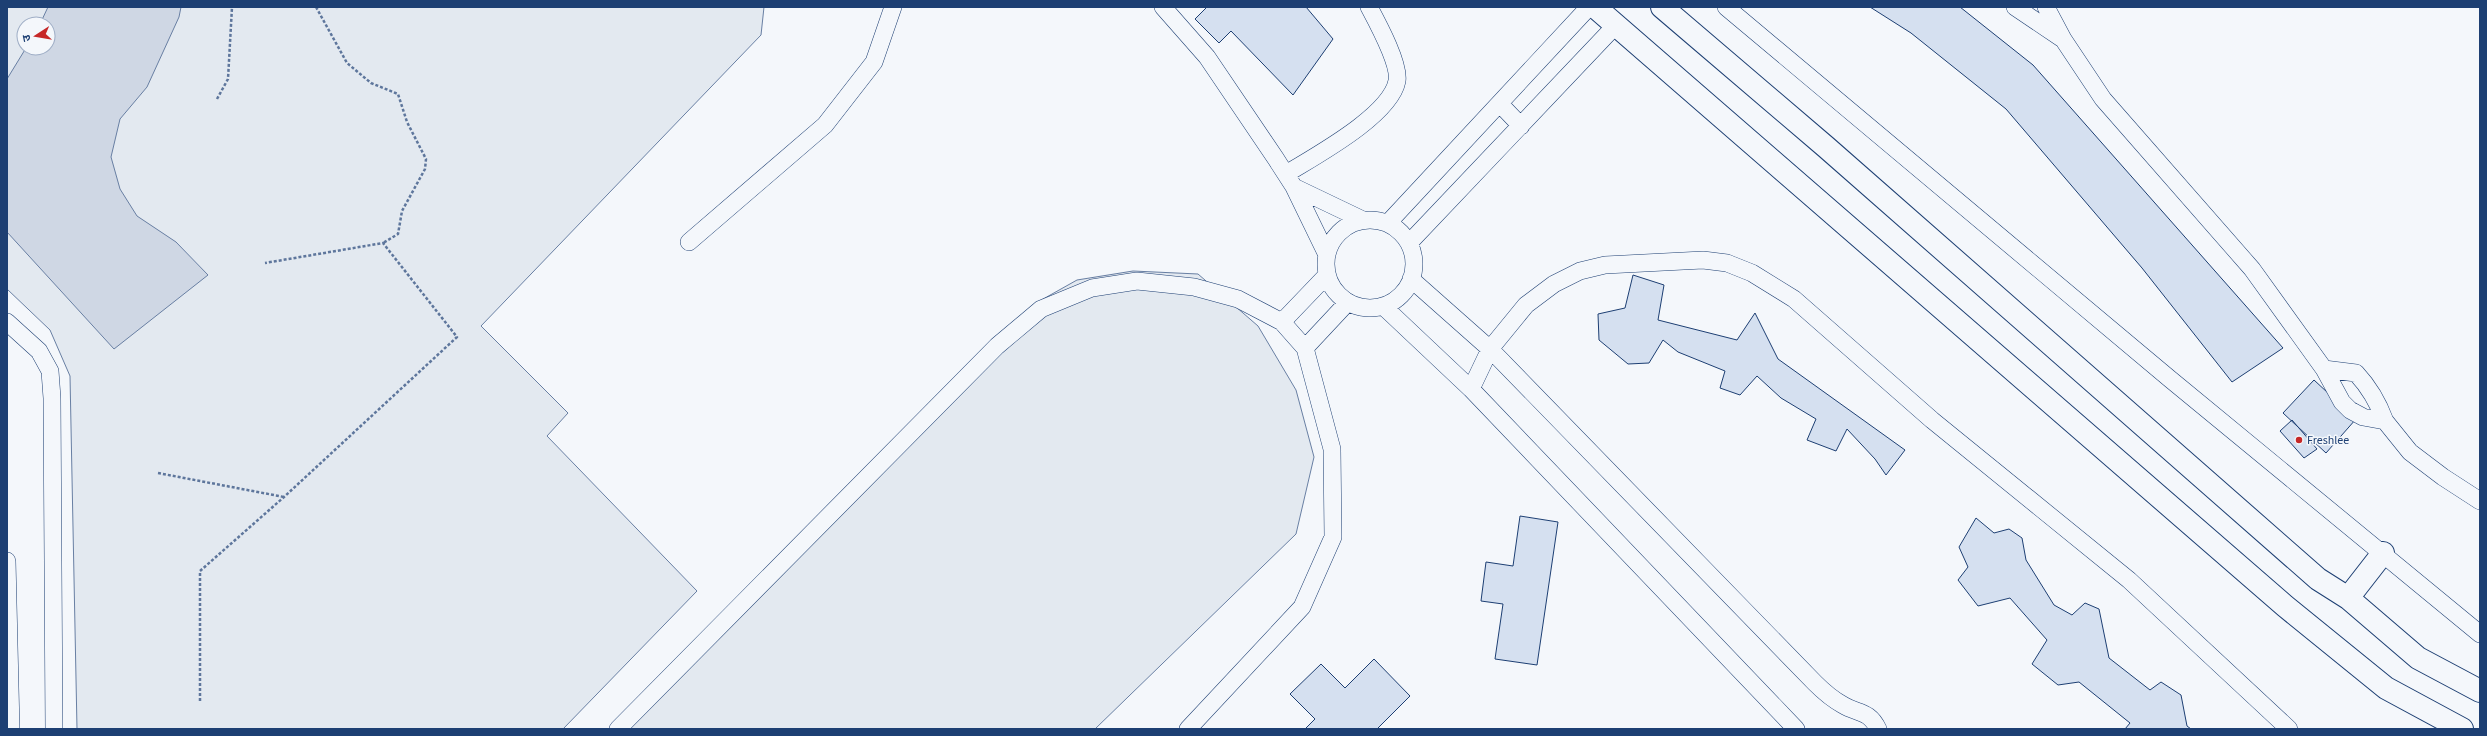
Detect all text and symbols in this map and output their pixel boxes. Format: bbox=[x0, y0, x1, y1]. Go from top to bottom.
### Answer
north arrow bbox=[16, 16, 56, 56]
text: उ bbox=[19, 33, 35, 43]
place label: Freshlee bbox=[2307, 432, 2349, 449]
marker: Freshlee bbox=[2294, 435, 2304, 445]

